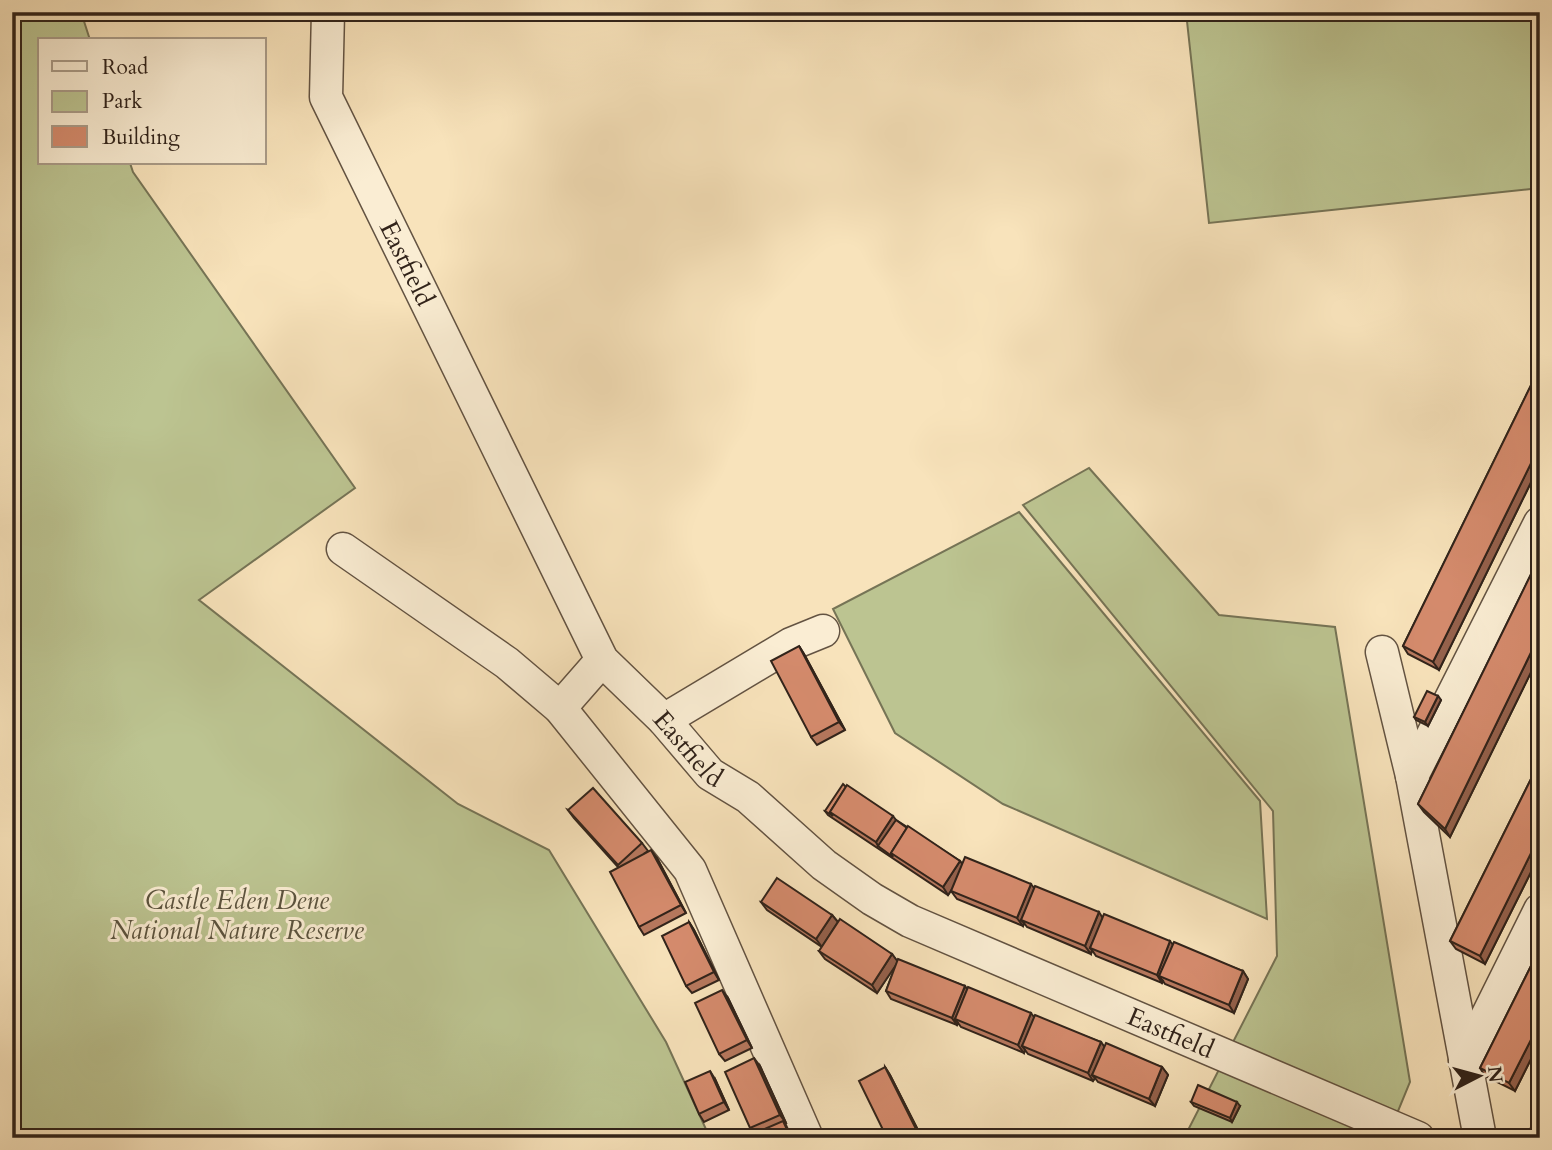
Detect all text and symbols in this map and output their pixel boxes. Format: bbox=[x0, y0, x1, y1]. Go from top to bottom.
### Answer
legend bbox=[38, 38, 266, 164]
text: Road bbox=[102, 53, 148, 82]
text: Park bbox=[102, 87, 143, 116]
text: Building bbox=[102, 123, 180, 152]
street label: Eastfield bbox=[371, 215, 443, 312]
street label: Eastfield bbox=[645, 703, 729, 796]
park label: Castle Eden Dene National Nature Reserve bbox=[110, 883, 365, 948]
street label: Eastfield bbox=[1122, 999, 1220, 1067]
north arrow bbox=[1444, 1042, 1514, 1112]
text: N bbox=[1481, 1065, 1509, 1084]

